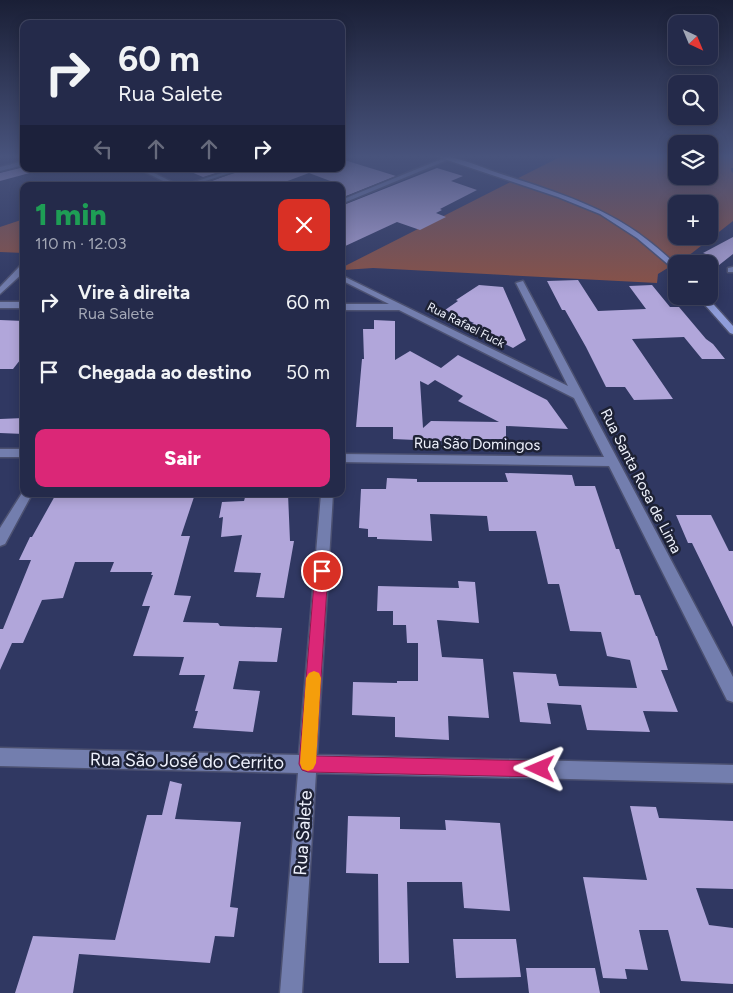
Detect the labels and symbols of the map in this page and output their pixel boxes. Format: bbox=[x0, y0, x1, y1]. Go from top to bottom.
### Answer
north arrow bbox=[668, 15, 718, 65]
street label: Rua Rafael Fuck bbox=[425, 299, 507, 351]
street label: Rua Santa Rosa de Lima bbox=[597, 406, 685, 556]
street label: Rua São Domingos bbox=[414, 434, 540, 454]
pin bbox=[301, 550, 343, 592]
position arrow bbox=[513, 742, 565, 794]
street label: Rua São José do Cerrito bbox=[90, 748, 284, 774]
street label: Rua Salete bbox=[289, 789, 317, 876]

